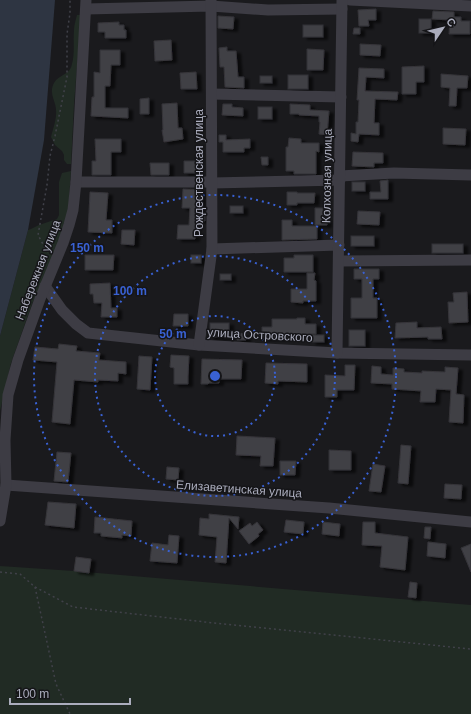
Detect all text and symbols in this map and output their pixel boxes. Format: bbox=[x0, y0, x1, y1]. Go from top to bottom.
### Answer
north arrow bbox=[423, 8, 463, 48]
text: С bbox=[444, 16, 458, 29]
street label: Рождественская улица bbox=[192, 109, 206, 237]
street label: Колхозная улица bbox=[319, 128, 335, 223]
street label: Набережная улица bbox=[12, 218, 64, 322]
text: 150 m bbox=[70, 241, 104, 255]
text: 100 m bbox=[113, 284, 147, 298]
street label: улица Островского bbox=[207, 325, 313, 345]
text: 50 m bbox=[159, 327, 187, 341]
centre of rings bbox=[208, 369, 222, 383]
street label: Елизаветинская улица bbox=[176, 478, 303, 500]
scale bar bbox=[10, 680, 130, 706]
text: 100 m bbox=[16, 687, 49, 701]

